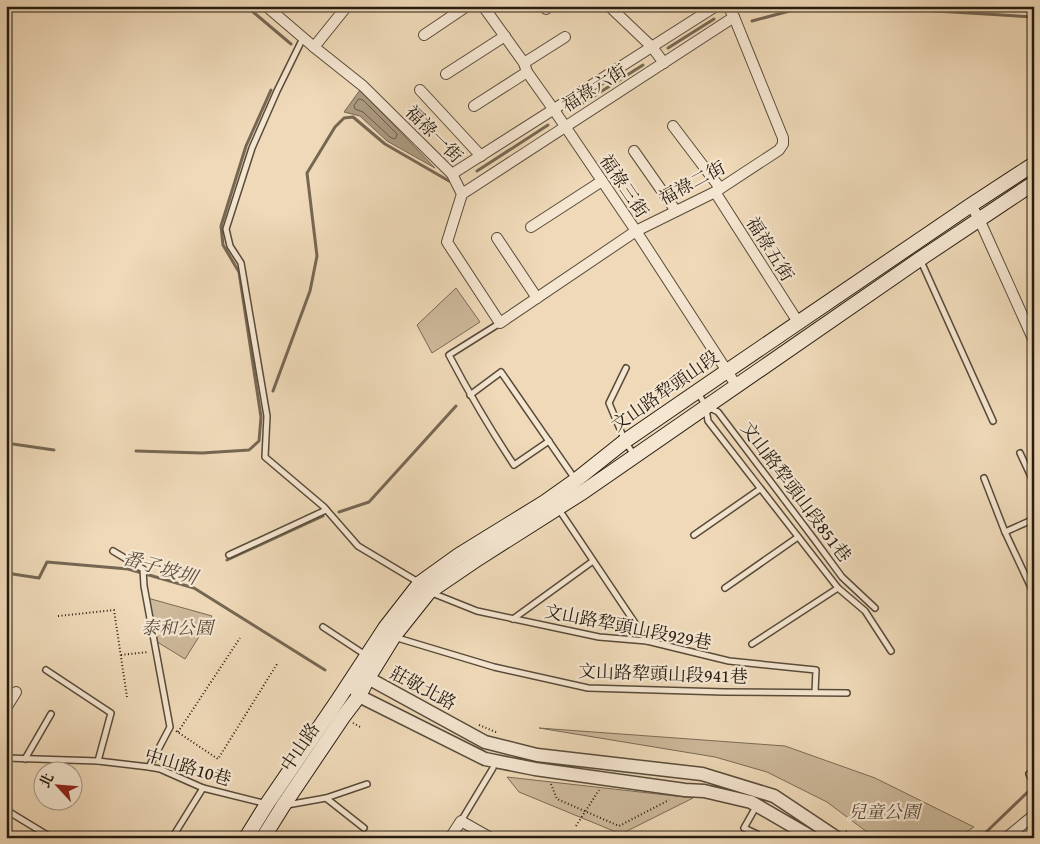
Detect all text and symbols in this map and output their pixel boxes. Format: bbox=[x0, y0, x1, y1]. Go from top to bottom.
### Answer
street label: 福祿六街 bbox=[556, 57, 631, 118]
street label: 福祿一街 bbox=[399, 99, 469, 169]
street label: 福祿三街 bbox=[593, 148, 656, 223]
street label: 福祿二街 bbox=[654, 154, 730, 211]
street label: 福祿五街 bbox=[740, 211, 801, 286]
street label: 文山路犂頭山段 bbox=[605, 343, 724, 438]
street label: 文山路犂頭山段851巷 bbox=[734, 416, 858, 568]
water label: 番子坡圳 bbox=[120, 543, 203, 592]
street label: 文山路犂頭山段929巷 bbox=[542, 597, 714, 656]
park label: 泰和公園 bbox=[141, 614, 216, 641]
street label: 文山路犂頭山段941巷 bbox=[578, 657, 748, 690]
street label: 莊敬北路 bbox=[385, 659, 461, 716]
street label: 中山路 bbox=[273, 717, 326, 777]
street label: 中山路10巷 bbox=[141, 741, 235, 792]
north arrow bbox=[32, 762, 82, 812]
text: 北 bbox=[34, 770, 58, 791]
park label: 兒童公園 bbox=[848, 798, 923, 825]

